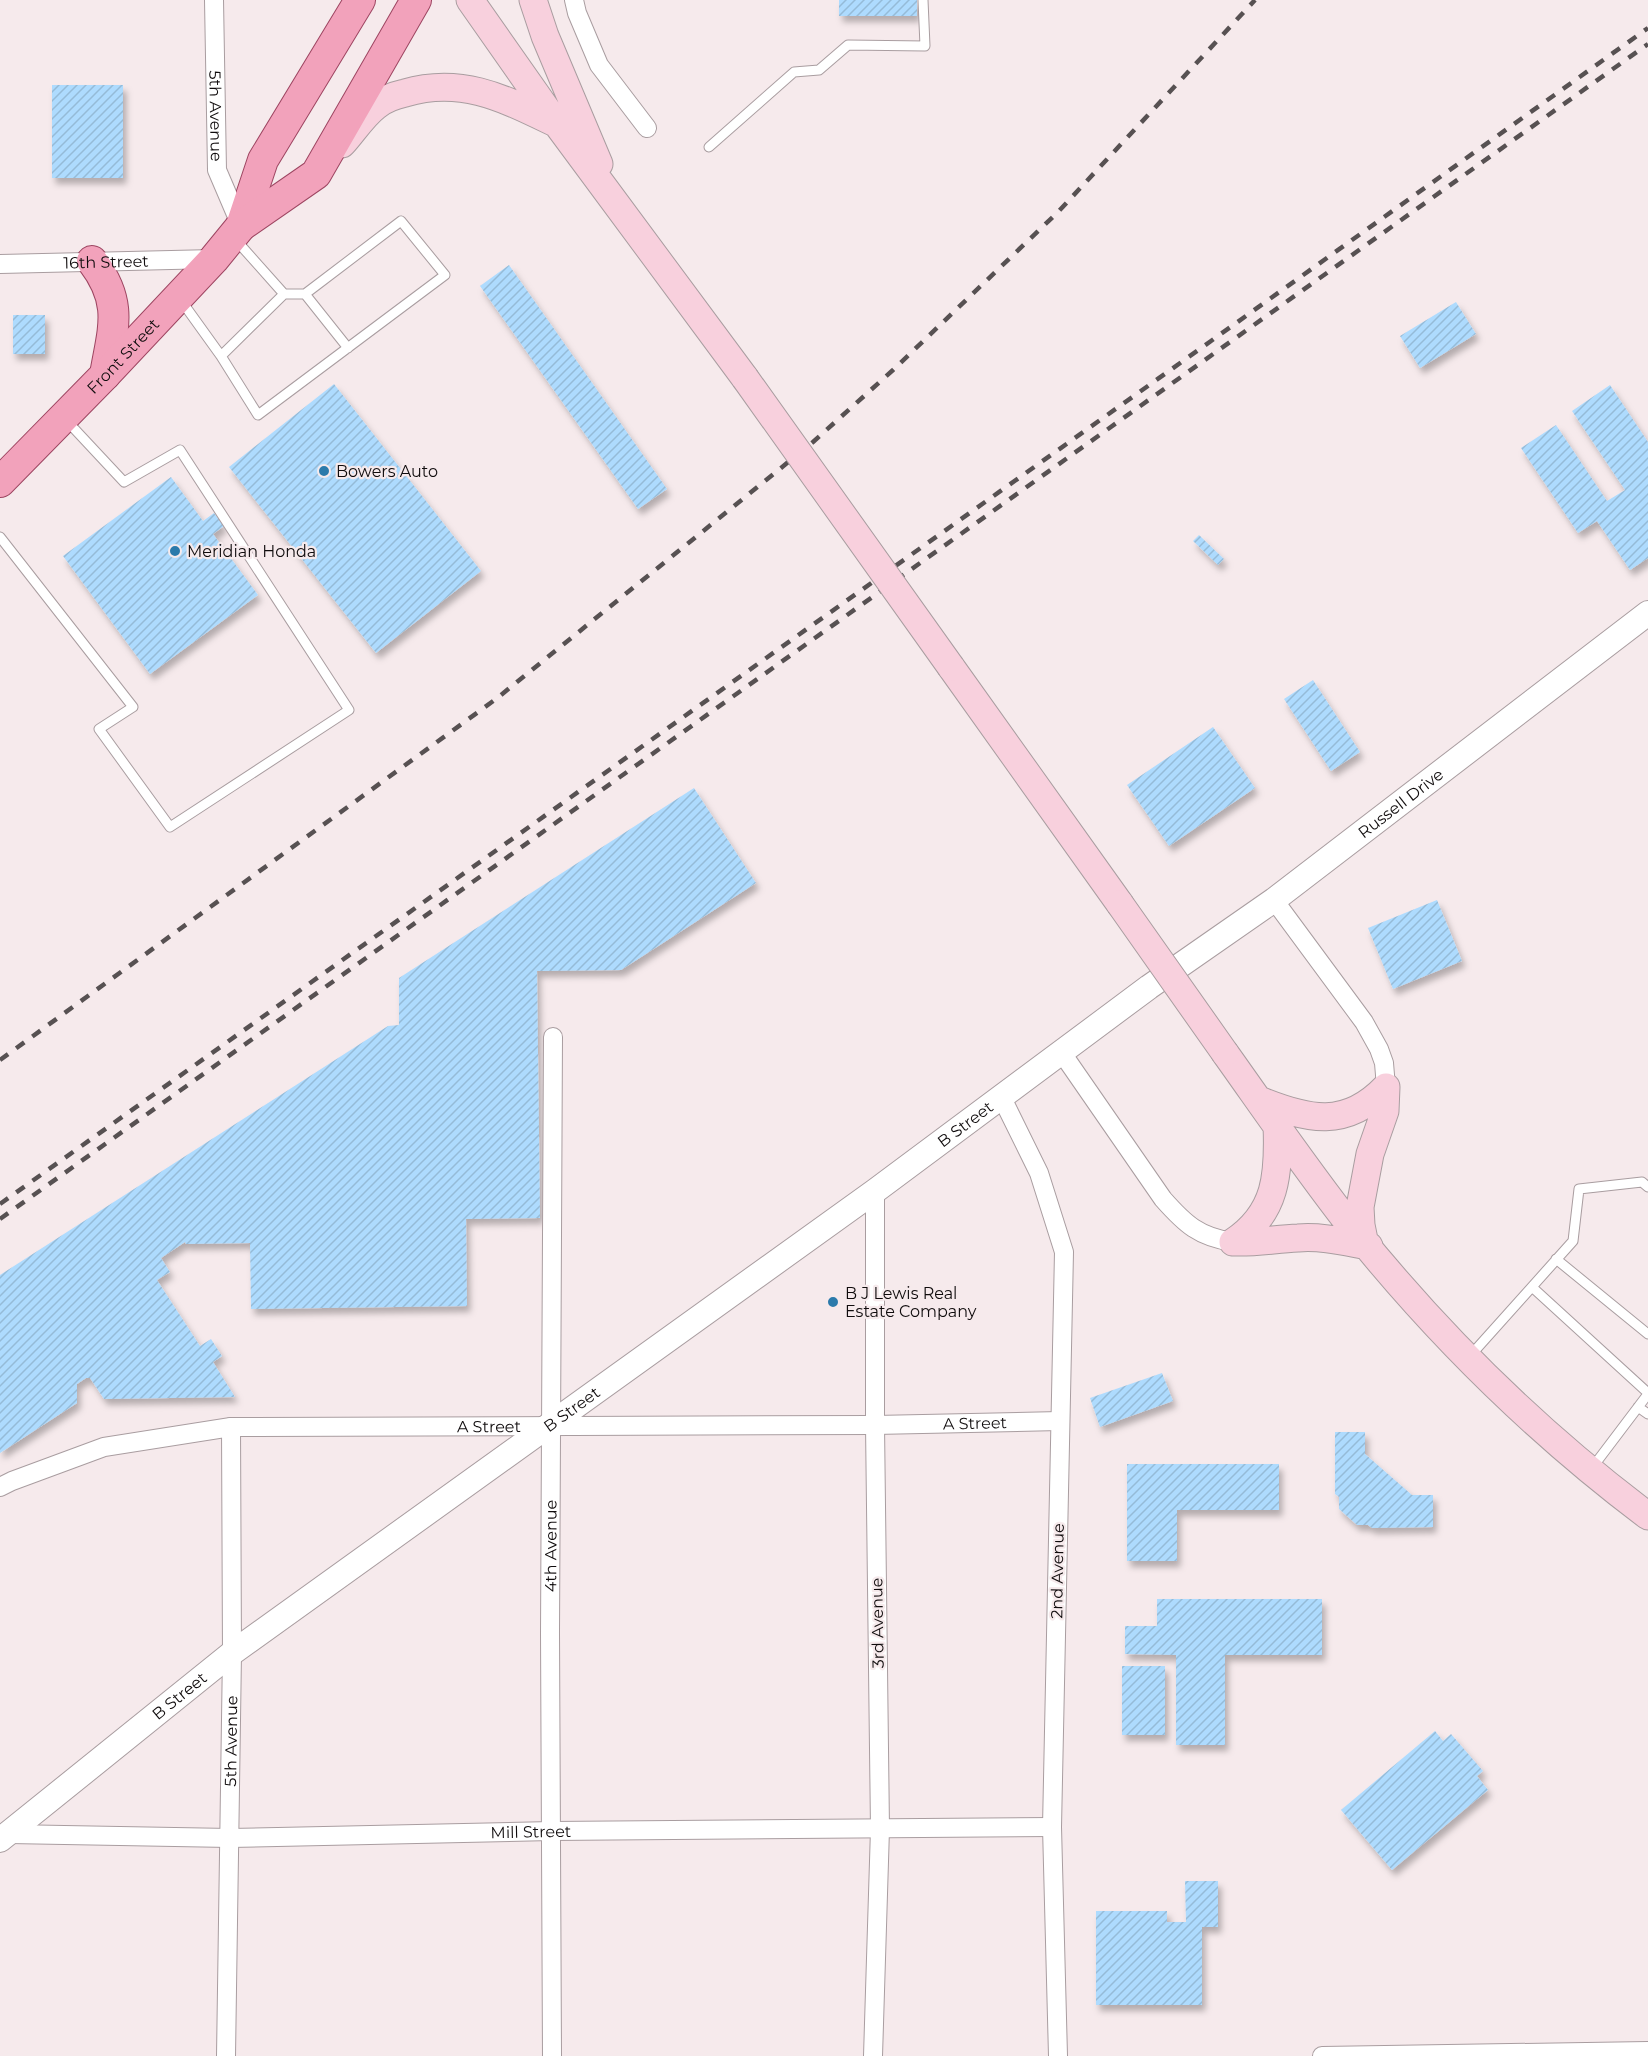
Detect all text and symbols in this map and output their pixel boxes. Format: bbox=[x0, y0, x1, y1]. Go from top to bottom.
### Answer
street label: 5th Avenue bbox=[205, 70, 226, 162]
street label: 16th Street bbox=[63, 252, 149, 273]
street label: Front Street bbox=[83, 314, 163, 398]
place label: Bowers Auto bbox=[336, 462, 438, 481]
marker: Bowers Auto bbox=[317, 464, 331, 478]
place label: Meridian Honda bbox=[187, 542, 316, 561]
marker: Meridian Honda bbox=[168, 544, 182, 558]
street label: Russell Drive bbox=[1354, 765, 1447, 842]
street label: B Street bbox=[934, 1097, 997, 1151]
place label: B J Lewis Real Estate Company bbox=[845, 1284, 977, 1321]
marker: B J Lewis Real Estate Company bbox=[826, 1295, 840, 1309]
street label: B Street bbox=[540, 1383, 604, 1436]
street label: A Street bbox=[943, 1413, 1008, 1434]
street label: A Street bbox=[457, 1417, 522, 1436]
street label: 4th Avenue bbox=[541, 1500, 561, 1592]
street label: 2nd Avenue bbox=[1047, 1523, 1068, 1619]
street label: 3rd Avenue bbox=[867, 1577, 888, 1668]
street label: B Street bbox=[148, 1668, 211, 1724]
street label: 5th Avenue bbox=[221, 1695, 241, 1787]
street label: Mill Street bbox=[490, 1822, 572, 1842]

